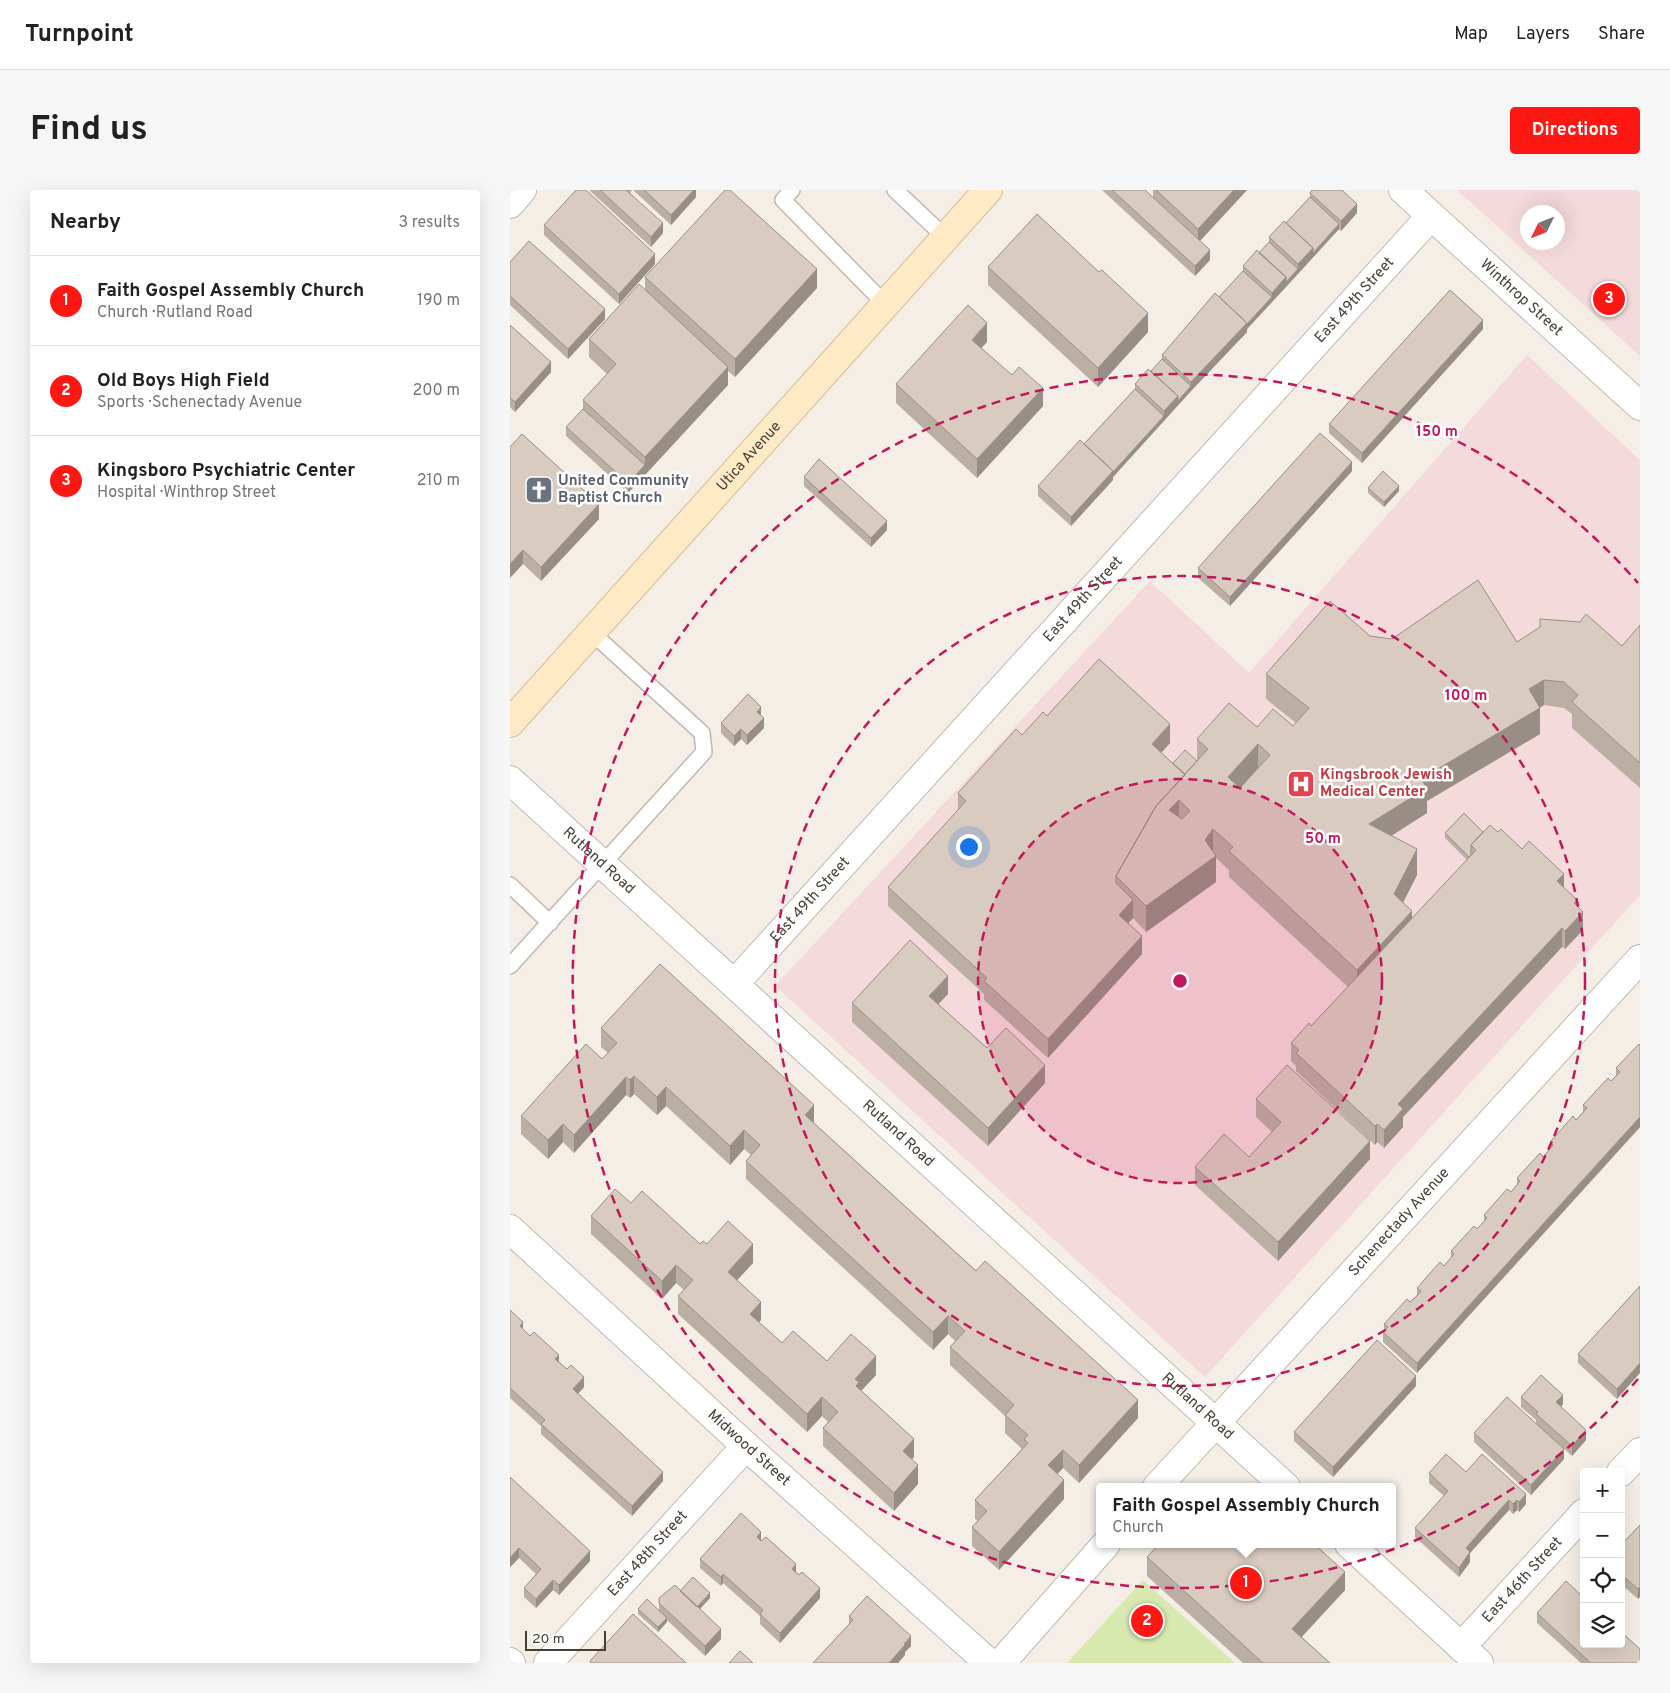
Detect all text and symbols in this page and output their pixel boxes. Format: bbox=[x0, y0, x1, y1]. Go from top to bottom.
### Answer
text: Turnpoint bbox=[25, 20, 134, 50]
text: Map bbox=[1454, 23, 1488, 46]
text: Layers bbox=[1516, 23, 1570, 46]
text: Share bbox=[1598, 23, 1645, 46]
button: Directions bbox=[1510, 107, 1640, 154]
text: Find us bbox=[30, 108, 148, 152]
north arrow bbox=[1520, 205, 1565, 250]
text: Nearby bbox=[50, 209, 121, 236]
text: 3 results bbox=[398, 213, 460, 233]
street label: East 49th Street bbox=[1311, 253, 1398, 347]
street label: Winthrop Street bbox=[1476, 255, 1567, 340]
text: Faith Gospel Assembly Church bbox=[97, 279, 364, 303]
pin: 3 bbox=[1593, 280, 1625, 318]
text: 1 bbox=[63, 291, 69, 311]
text: 190 m bbox=[417, 291, 460, 311]
text: Church · Rutland Road bbox=[97, 303, 253, 323]
text: Old Boys High Field bbox=[97, 369, 270, 393]
text: 2 bbox=[61, 381, 71, 401]
text: 200 m bbox=[412, 381, 460, 401]
text: Sports · Schenectady Avenue bbox=[97, 393, 302, 413]
street label: Utica Avenue bbox=[713, 417, 785, 496]
text: 150 m bbox=[1416, 423, 1458, 442]
text: Kingsboro Psychiatric Center bbox=[97, 459, 355, 483]
text: 3 bbox=[61, 471, 71, 491]
text: 210 m bbox=[417, 471, 460, 491]
place label: United Community Baptist Church bbox=[558, 472, 690, 508]
church icon: United Community Baptist Church bbox=[524, 475, 554, 505]
text: Hospital · Winthrop Street bbox=[97, 483, 276, 503]
street label: East 49th Street bbox=[1039, 552, 1127, 646]
text: 100 m bbox=[1445, 687, 1487, 706]
place label: Kingsbrook Jewish Medical Center bbox=[1320, 766, 1452, 802]
hospital icon: Kingsbrook Jewish Medical Center bbox=[1286, 769, 1316, 799]
street label: Rutland Road bbox=[559, 823, 639, 898]
text: 50 m bbox=[1305, 830, 1341, 849]
your location bbox=[956, 834, 982, 860]
street label: East 49th Street bbox=[766, 853, 854, 947]
centre of rings bbox=[1171, 972, 1189, 990]
street label: Rutland Road bbox=[858, 1096, 938, 1171]
street label: Schenectady Avenue bbox=[1345, 1164, 1454, 1280]
street label: Rutland Road bbox=[1157, 1369, 1238, 1444]
street label: Midwood Street bbox=[703, 1406, 794, 1490]
map controls bbox=[1580, 1468, 1625, 1648]
button: + bbox=[1580, 1468, 1625, 1513]
popup bbox=[1096, 1483, 1396, 1548]
text: Faith Gospel Assembly Church bbox=[1112, 1494, 1380, 1518]
street label: East 48th Street bbox=[604, 1507, 692, 1601]
button: − bbox=[1580, 1513, 1625, 1558]
text: Church bbox=[1112, 1518, 1164, 1538]
street label: East 46th Street bbox=[1478, 1533, 1567, 1627]
button: locate bbox=[1580, 1558, 1625, 1603]
pin: 1 bbox=[1230, 1564, 1262, 1602]
pin: 2 bbox=[1131, 1602, 1163, 1640]
button: layers bbox=[1580, 1603, 1625, 1648]
scale bar bbox=[525, 1628, 606, 1651]
text: 20 m bbox=[532, 1631, 565, 1648]

